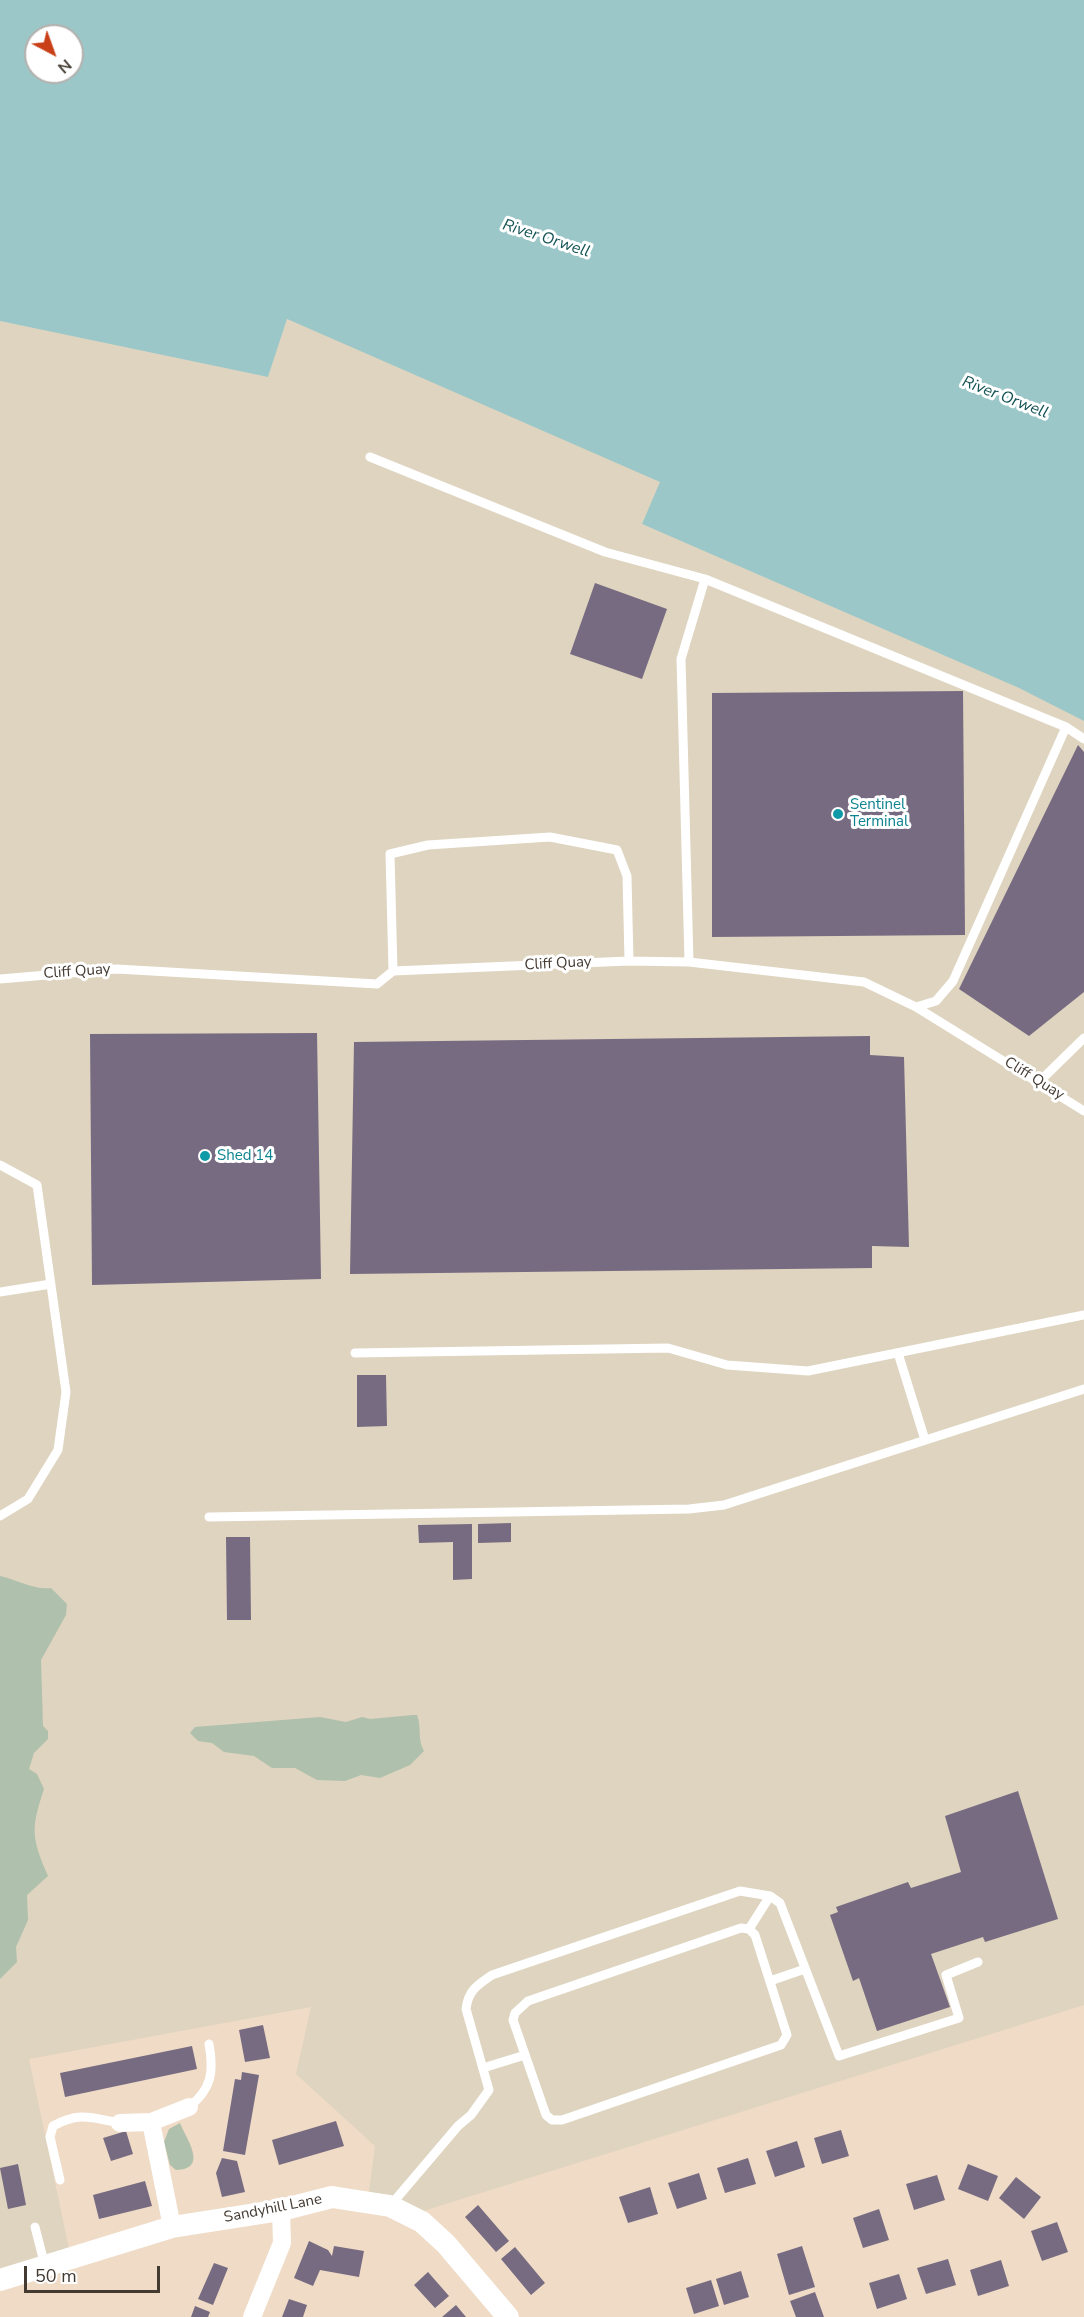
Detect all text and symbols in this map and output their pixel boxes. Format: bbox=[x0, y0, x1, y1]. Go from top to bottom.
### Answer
north arrow bbox=[24, 24, 84, 84]
text: N bbox=[53, 54, 76, 78]
water label: River Orwell bbox=[500, 216, 592, 262]
water label: River Orwell bbox=[959, 373, 1051, 423]
place label: Sentinel Terminal bbox=[850, 796, 908, 831]
marker: Sentinel Terminal bbox=[831, 807, 845, 821]
street label: Cliff Quay bbox=[524, 953, 592, 975]
street label: Cliff Quay bbox=[43, 961, 111, 983]
street label: Cliff Quay bbox=[1001, 1054, 1067, 1104]
place label: Shed 14 bbox=[217, 1147, 273, 1165]
marker: Shed 14 bbox=[198, 1149, 212, 1163]
street label: Sandyhill Lane bbox=[222, 2191, 324, 2227]
scale bar bbox=[27, 2254, 164, 2292]
text: 50 m bbox=[35, 2264, 77, 2288]

